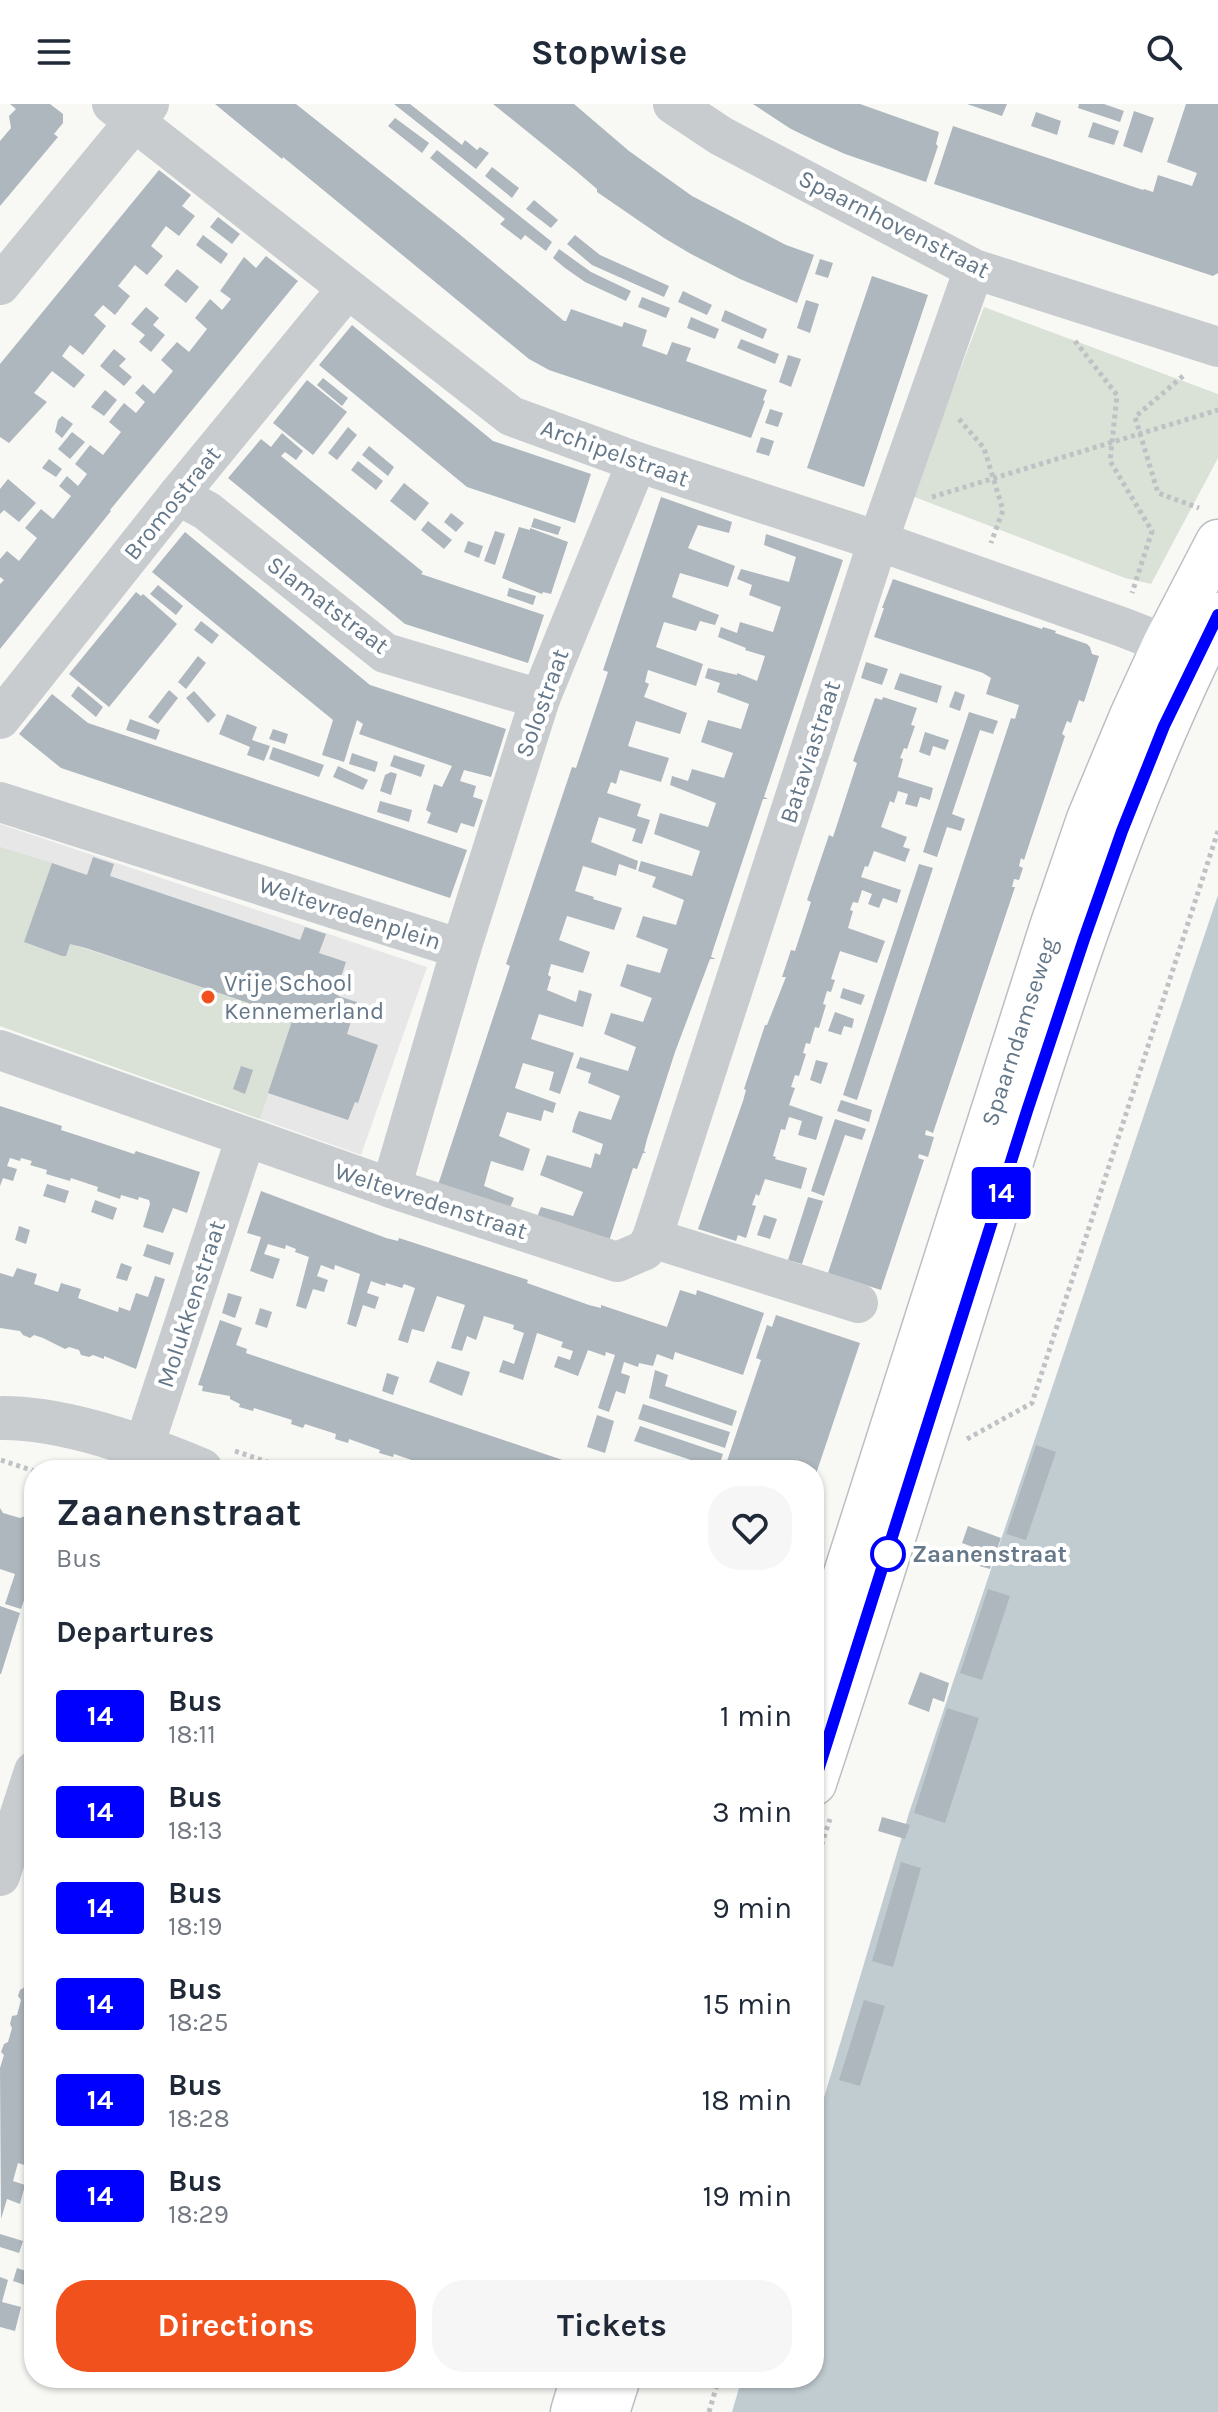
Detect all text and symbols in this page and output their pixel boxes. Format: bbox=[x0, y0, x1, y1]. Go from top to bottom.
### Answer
icon: menu bbox=[32, 30, 76, 74]
icon: search bbox=[1142, 30, 1186, 74]
text: Stopwise bbox=[531, 31, 687, 73]
street label: Spaarnhovenstraat bbox=[794, 164, 994, 284]
street label: Archipelstraat bbox=[537, 413, 693, 493]
street label: Bromostraat bbox=[118, 441, 226, 565]
street label: Slamatstraat bbox=[262, 550, 394, 660]
street label: Solostraat bbox=[509, 645, 575, 761]
street label: Bataviastraat bbox=[774, 677, 846, 827]
street label: Weltevredenplein bbox=[255, 870, 445, 956]
street label: Spaarndamseweg bbox=[975, 934, 1063, 1130]
place label: Vrije School Kennemerland bbox=[224, 969, 384, 1025]
marker: Vrije School Kennemerland bbox=[199, 988, 217, 1006]
street label: Weltevredenstraat bbox=[331, 1157, 531, 1245]
line badge: 14 bbox=[965, 1167, 1037, 1219]
text: 14 bbox=[988, 1176, 1014, 1209]
street label: Molukkenstraat bbox=[151, 1217, 231, 1391]
button: heart bbox=[708, 1486, 792, 1570]
text: Zaanenstraat bbox=[56, 1490, 301, 1535]
marker: Zaanenstraat bbox=[871, 1537, 905, 1571]
place label: Zaanenstraat bbox=[912, 1540, 1067, 1568]
text: Bus bbox=[56, 1543, 102, 1574]
text: Departures bbox=[56, 1614, 214, 1650]
text: Bus bbox=[168, 1683, 222, 1719]
text: 1 min bbox=[720, 1698, 792, 1734]
text: 14 bbox=[87, 1699, 113, 1732]
text: 18:11 bbox=[168, 1719, 216, 1750]
text: Bus bbox=[168, 1779, 222, 1815]
text: 3 min bbox=[712, 1794, 792, 1830]
text: 14 bbox=[87, 1795, 113, 1828]
text: 18:13 bbox=[168, 1815, 223, 1846]
text: Bus bbox=[168, 1875, 222, 1911]
text: 9 min bbox=[712, 1890, 792, 1926]
text: 14 bbox=[87, 1891, 113, 1924]
text: 18:19 bbox=[168, 1911, 222, 1942]
text: Bus bbox=[168, 1971, 222, 2007]
text: 15 min bbox=[703, 1986, 792, 2022]
text: 14 bbox=[87, 1987, 113, 2020]
text: 18:25 bbox=[168, 2007, 228, 2038]
text: Bus bbox=[168, 2067, 222, 2103]
text: 18 min bbox=[701, 2082, 792, 2118]
text: 14 bbox=[87, 2083, 113, 2116]
text: 18:28 bbox=[168, 2103, 230, 2134]
text: Bus bbox=[168, 2163, 222, 2199]
text: 19 min bbox=[702, 2178, 792, 2214]
text: 14 bbox=[87, 2179, 113, 2212]
text: 18:29 bbox=[168, 2199, 229, 2230]
button: Directions bbox=[56, 2280, 416, 2372]
button: Tickets bbox=[432, 2280, 792, 2372]

